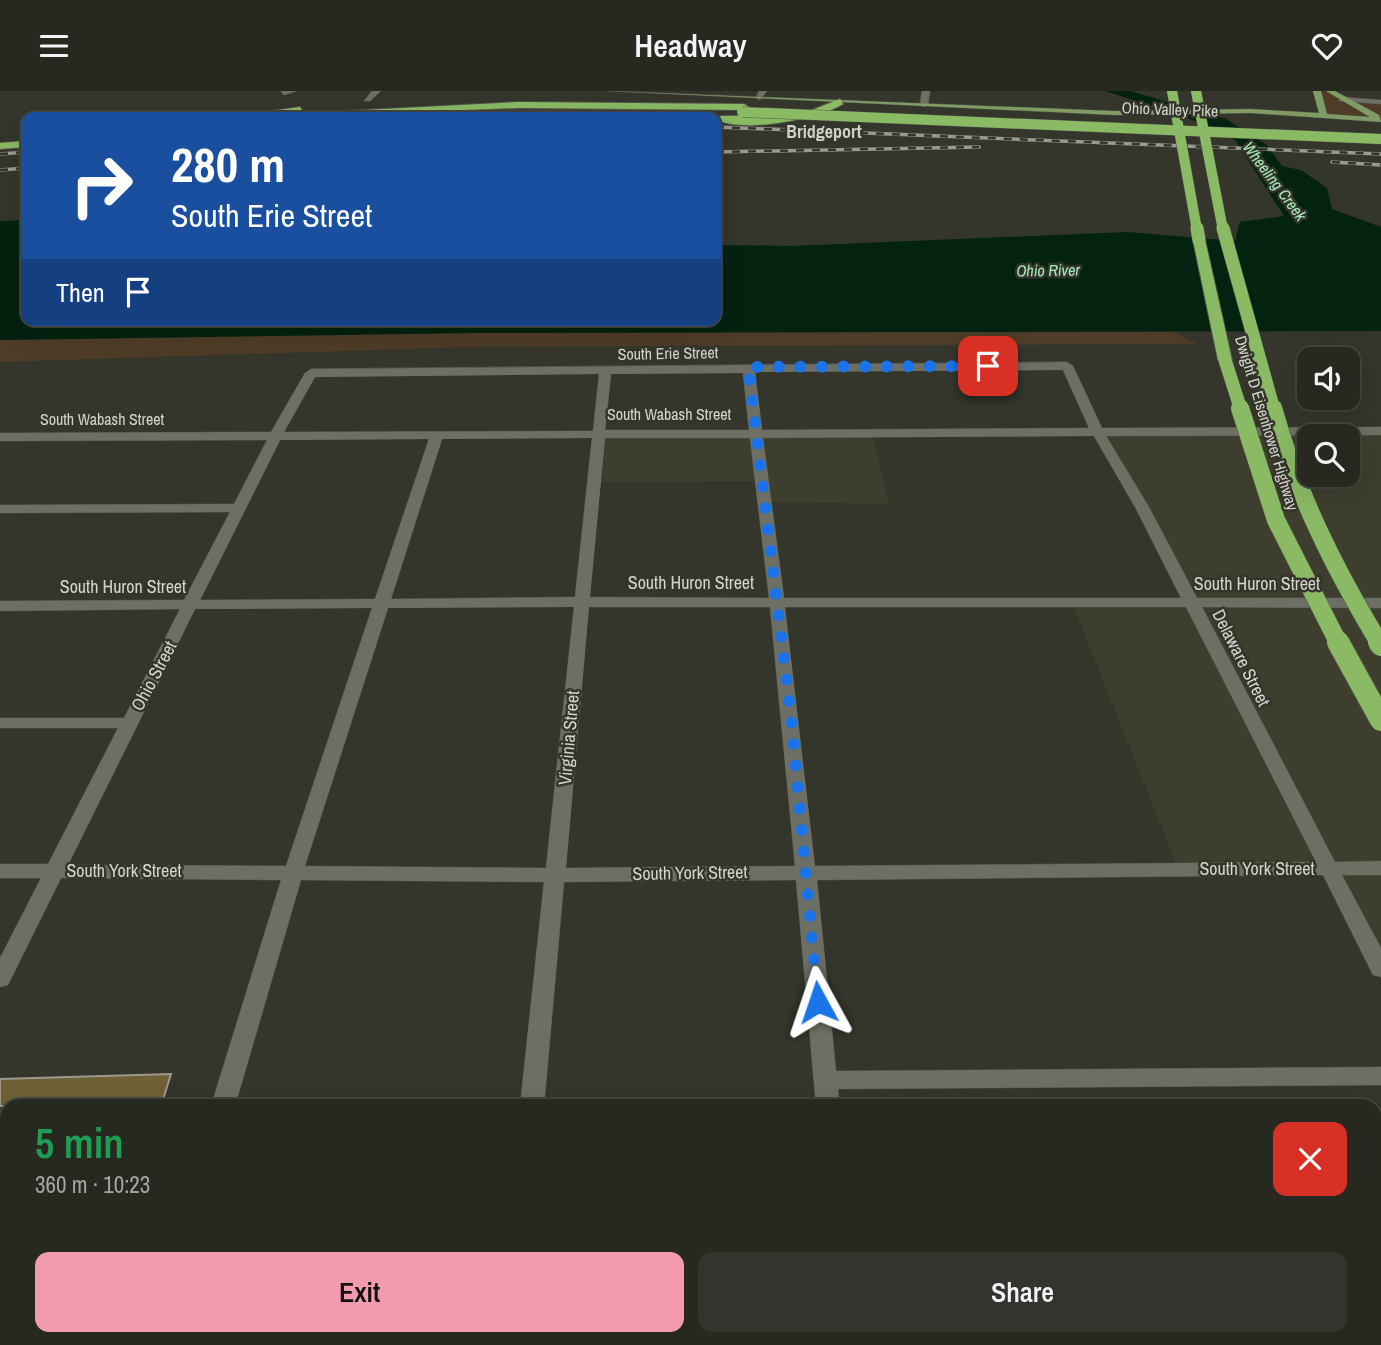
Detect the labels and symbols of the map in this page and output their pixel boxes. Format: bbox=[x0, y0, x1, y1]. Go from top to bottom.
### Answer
street label: Ohio Valley Pike bbox=[1121, 96, 1219, 122]
district label: Bridgeport bbox=[786, 119, 862, 144]
water label: Wheeling Creek bbox=[1238, 137, 1312, 226]
water label: Ohio River bbox=[1016, 258, 1081, 282]
street label: Dwight D Eisenhower Highway bbox=[1230, 333, 1304, 513]
pin bbox=[958, 336, 1018, 396]
street label: South Erie Street bbox=[617, 341, 719, 365]
street label: South Wabash Street bbox=[607, 403, 731, 425]
street label: South Wabash Street bbox=[40, 408, 164, 430]
street label: South Huron Street bbox=[628, 570, 754, 595]
street label: South Huron Street bbox=[1194, 571, 1320, 596]
street label: South Huron Street bbox=[60, 574, 186, 599]
street label: Delaware Street bbox=[1206, 605, 1277, 711]
street label: Ohio Street bbox=[125, 637, 182, 715]
street label: Virginia Street bbox=[552, 690, 585, 786]
street label: South York Street bbox=[1199, 856, 1315, 881]
street label: South York Street bbox=[66, 858, 182, 883]
street label: South York Street bbox=[632, 859, 748, 886]
position arrow bbox=[781, 965, 855, 1039]

